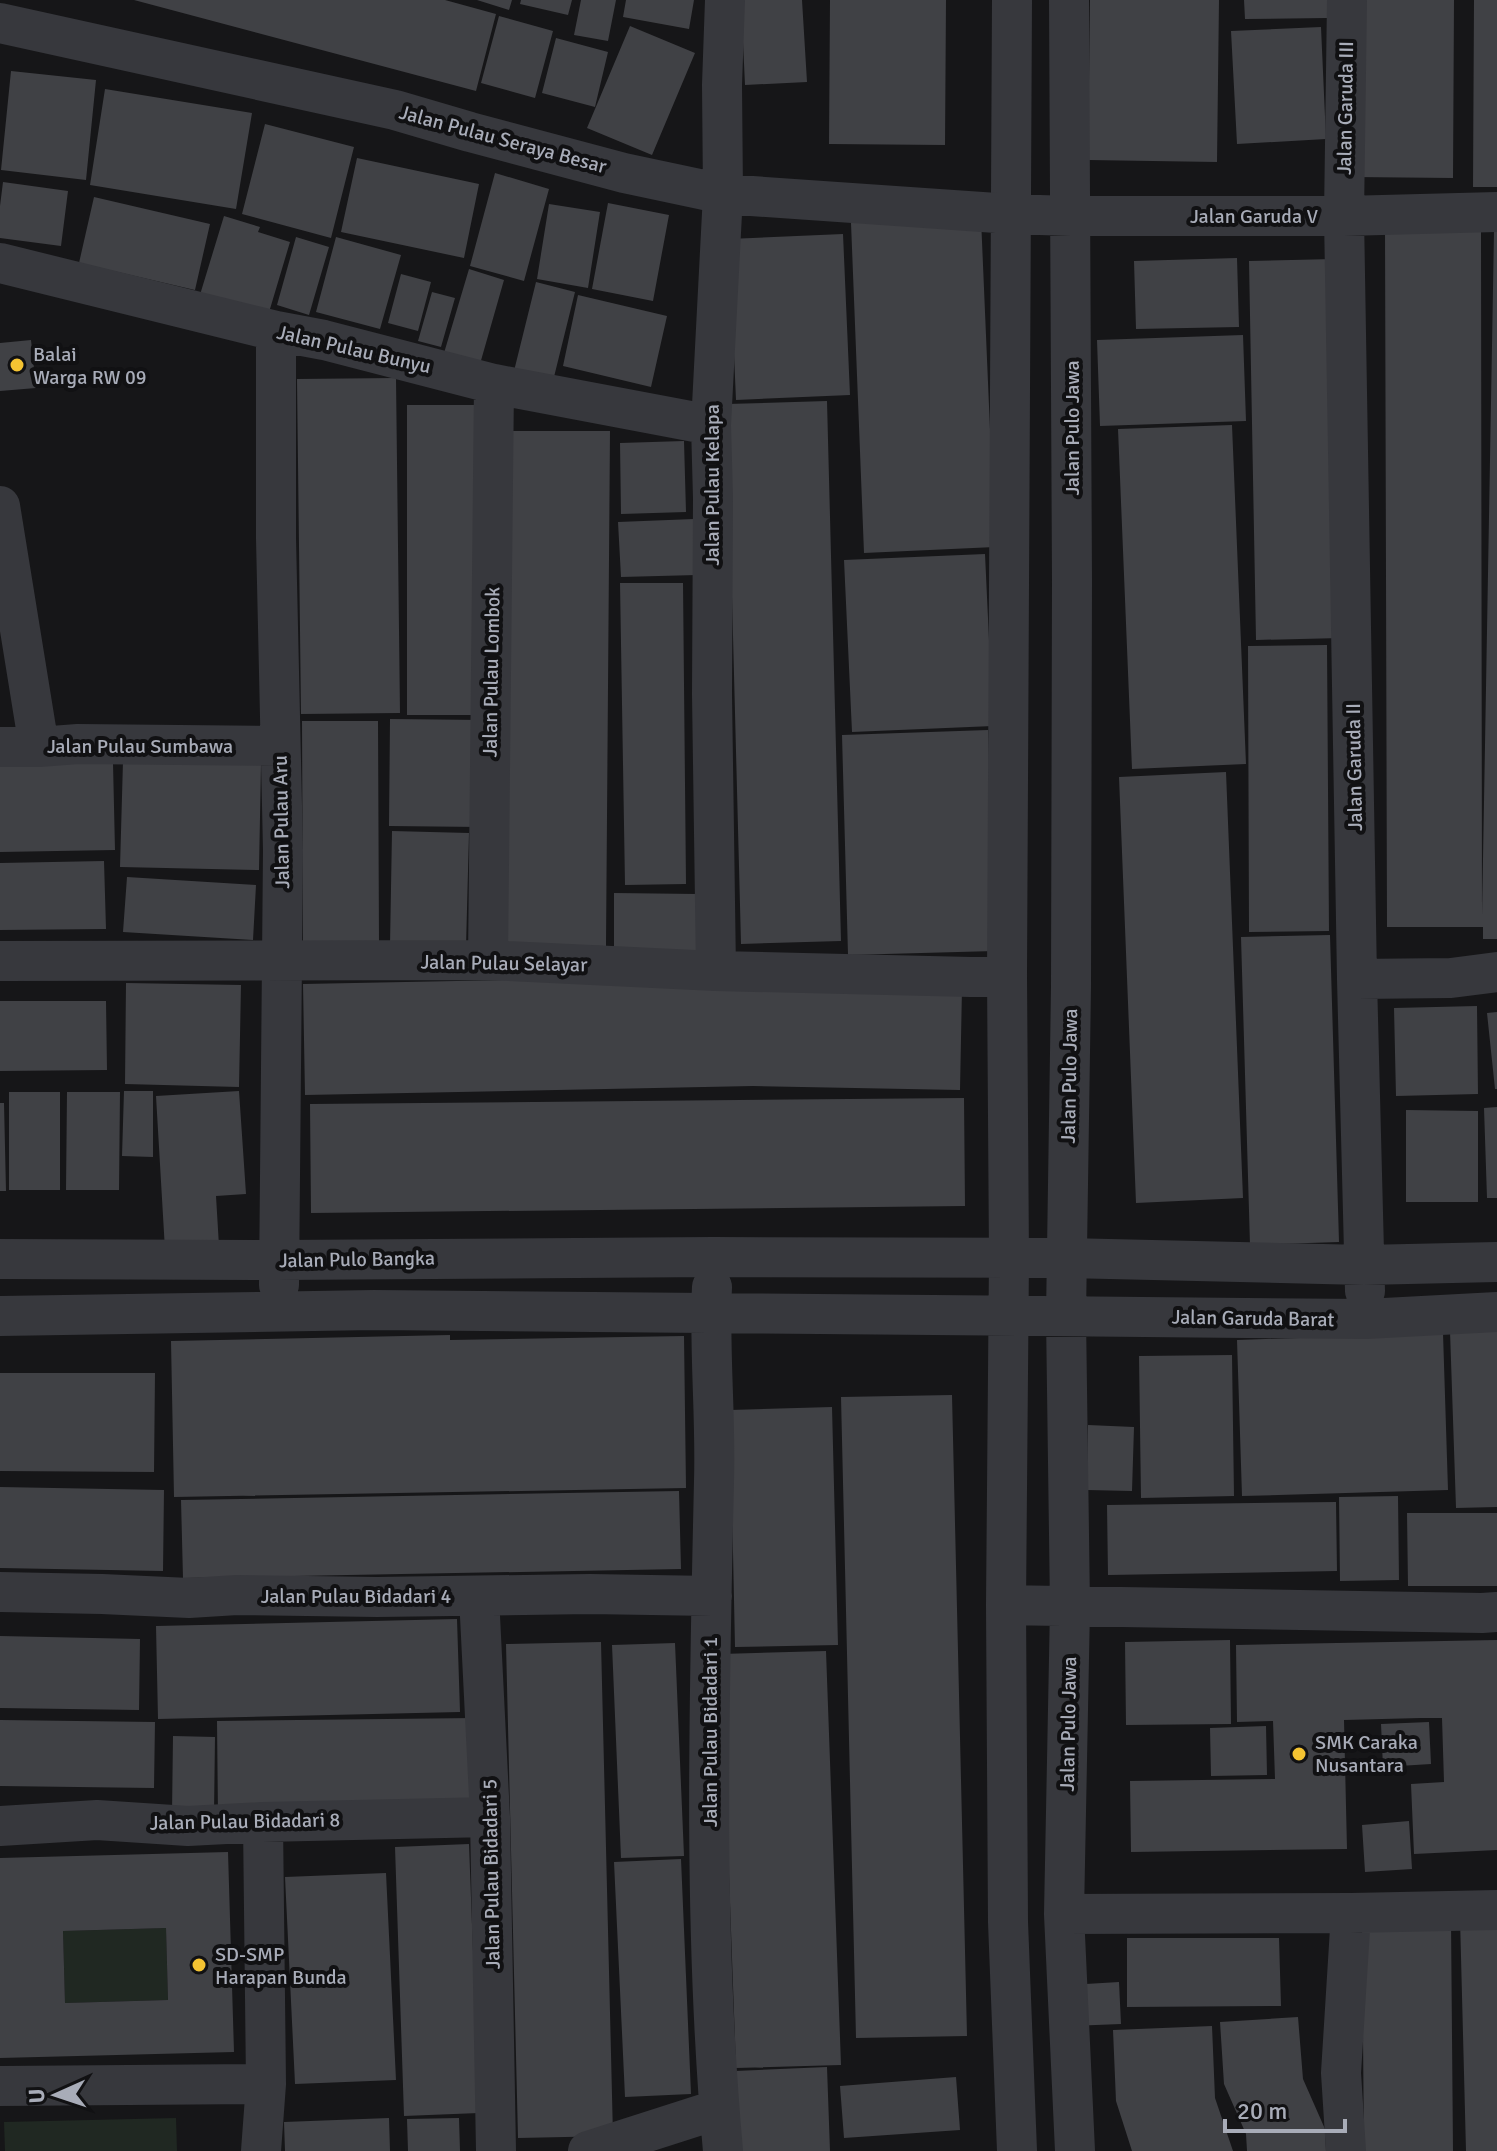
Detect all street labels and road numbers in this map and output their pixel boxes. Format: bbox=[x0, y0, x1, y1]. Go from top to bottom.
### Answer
street label: Jalan Garuda III bbox=[1332, 41, 1359, 175]
street label: Jalan Pulau Seraya Besar bbox=[396, 100, 610, 179]
street label: Jalan Garuda V bbox=[1190, 204, 1318, 229]
street label: Jalan Pulau Bunyu bbox=[274, 320, 433, 379]
street label: Jalan Pulo Jawa bbox=[1060, 360, 1085, 496]
street label: Jalan Pulau Kelapa bbox=[700, 404, 725, 566]
street label: Jalan Pulau Lombok bbox=[478, 587, 505, 758]
street label: Jalan Garuda II bbox=[1341, 703, 1368, 831]
street label: Jalan Pulau Sumbawa bbox=[47, 734, 233, 759]
street label: Jalan Pulau Aru bbox=[268, 755, 295, 889]
street label: Jalan Pulau Selayar bbox=[420, 950, 588, 977]
street label: Jalan Pulo Jawa bbox=[1056, 1008, 1083, 1144]
street label: Jalan Pulo Bangka bbox=[279, 1246, 435, 1273]
street label: Jalan Garuda Barat bbox=[1171, 1305, 1335, 1332]
street label: Jalan Pulau Bidadari 4 bbox=[261, 1584, 451, 1609]
street label: Jalan Pulau Bidadari 1 bbox=[698, 1637, 723, 1827]
street label: Jalan Pulo Jawa bbox=[1055, 1656, 1082, 1792]
street label: Jalan Pulau Bidadari 5 bbox=[477, 1778, 506, 1969]
street label: Jalan Pulau Bidadari 8 bbox=[150, 1807, 341, 1836]

